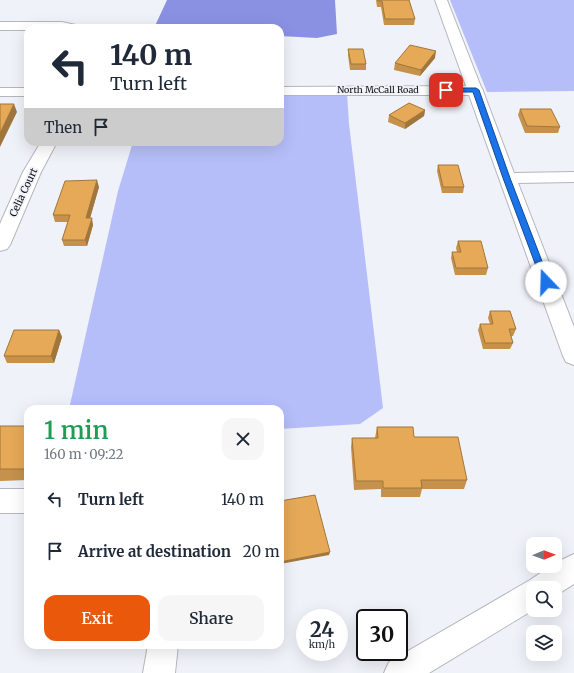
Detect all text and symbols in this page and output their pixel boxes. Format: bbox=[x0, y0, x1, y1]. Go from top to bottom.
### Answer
text: 140 m bbox=[110, 37, 192, 73]
icon: left bbox=[44, 40, 96, 92]
text: Turn left bbox=[110, 72, 187, 95]
pin bbox=[429, 73, 463, 107]
icon: arrive bbox=[435, 79, 457, 101]
street label: North McCall Road bbox=[337, 84, 419, 95]
icon: arrive bbox=[90, 116, 112, 138]
text: Then bbox=[44, 118, 82, 137]
street label: Celia Court bbox=[6, 166, 40, 219]
position arrow bbox=[525, 261, 567, 303]
text: 1 min bbox=[44, 415, 109, 446]
button: close bbox=[222, 418, 264, 460]
text: 160 m · 09:22 bbox=[44, 446, 123, 463]
icon: left bbox=[44, 488, 66, 510]
text: Turn left bbox=[78, 490, 144, 509]
text: 140 m bbox=[221, 490, 264, 509]
north arrow bbox=[526, 537, 562, 573]
map controls bbox=[526, 537, 562, 661]
icon: arrive bbox=[44, 540, 66, 562]
text: Arrive at destination bbox=[78, 542, 231, 561]
text: 20 m bbox=[243, 542, 280, 561]
button: search bbox=[526, 581, 562, 617]
button: Exit bbox=[44, 595, 150, 641]
button: Share bbox=[158, 595, 264, 641]
speed limit sign: 30 bbox=[356, 609, 408, 661]
text: 24 bbox=[310, 617, 334, 642]
button: layers bbox=[526, 625, 562, 661]
text: km/h bbox=[309, 638, 335, 651]

